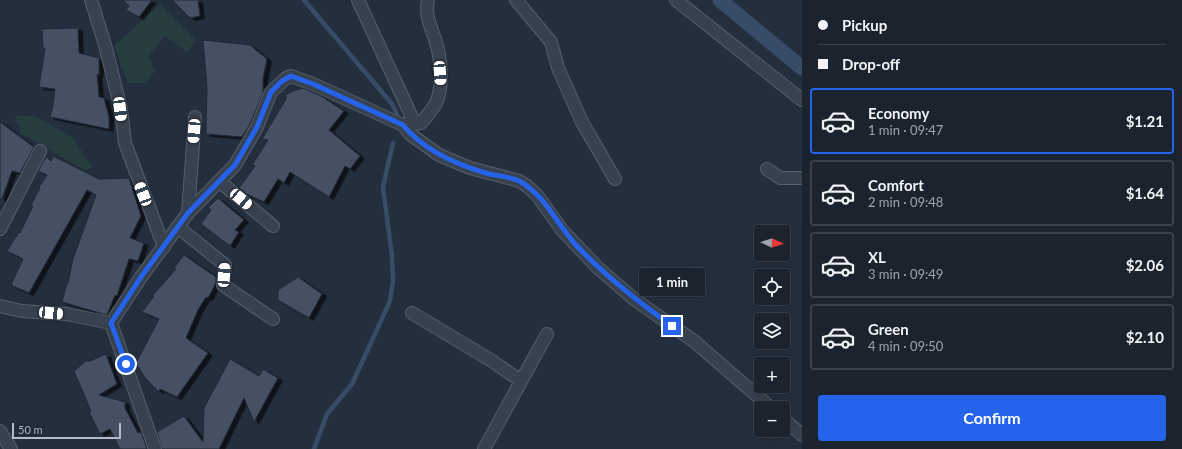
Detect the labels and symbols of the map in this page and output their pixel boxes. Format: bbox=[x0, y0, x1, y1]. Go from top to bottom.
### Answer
car bbox=[433, 61, 447, 85]
car bbox=[113, 96, 127, 122]
car bbox=[187, 119, 201, 143]
car bbox=[133, 181, 153, 207]
car bbox=[228, 187, 254, 211]
north arrow bbox=[754, 225, 790, 261]
car bbox=[217, 263, 231, 287]
callout: 1 min bbox=[639, 268, 705, 296]
car bbox=[39, 306, 63, 320]
route end bbox=[663, 317, 681, 335]
route start bbox=[117, 355, 135, 373]
scale bar bbox=[12, 421, 121, 440]

